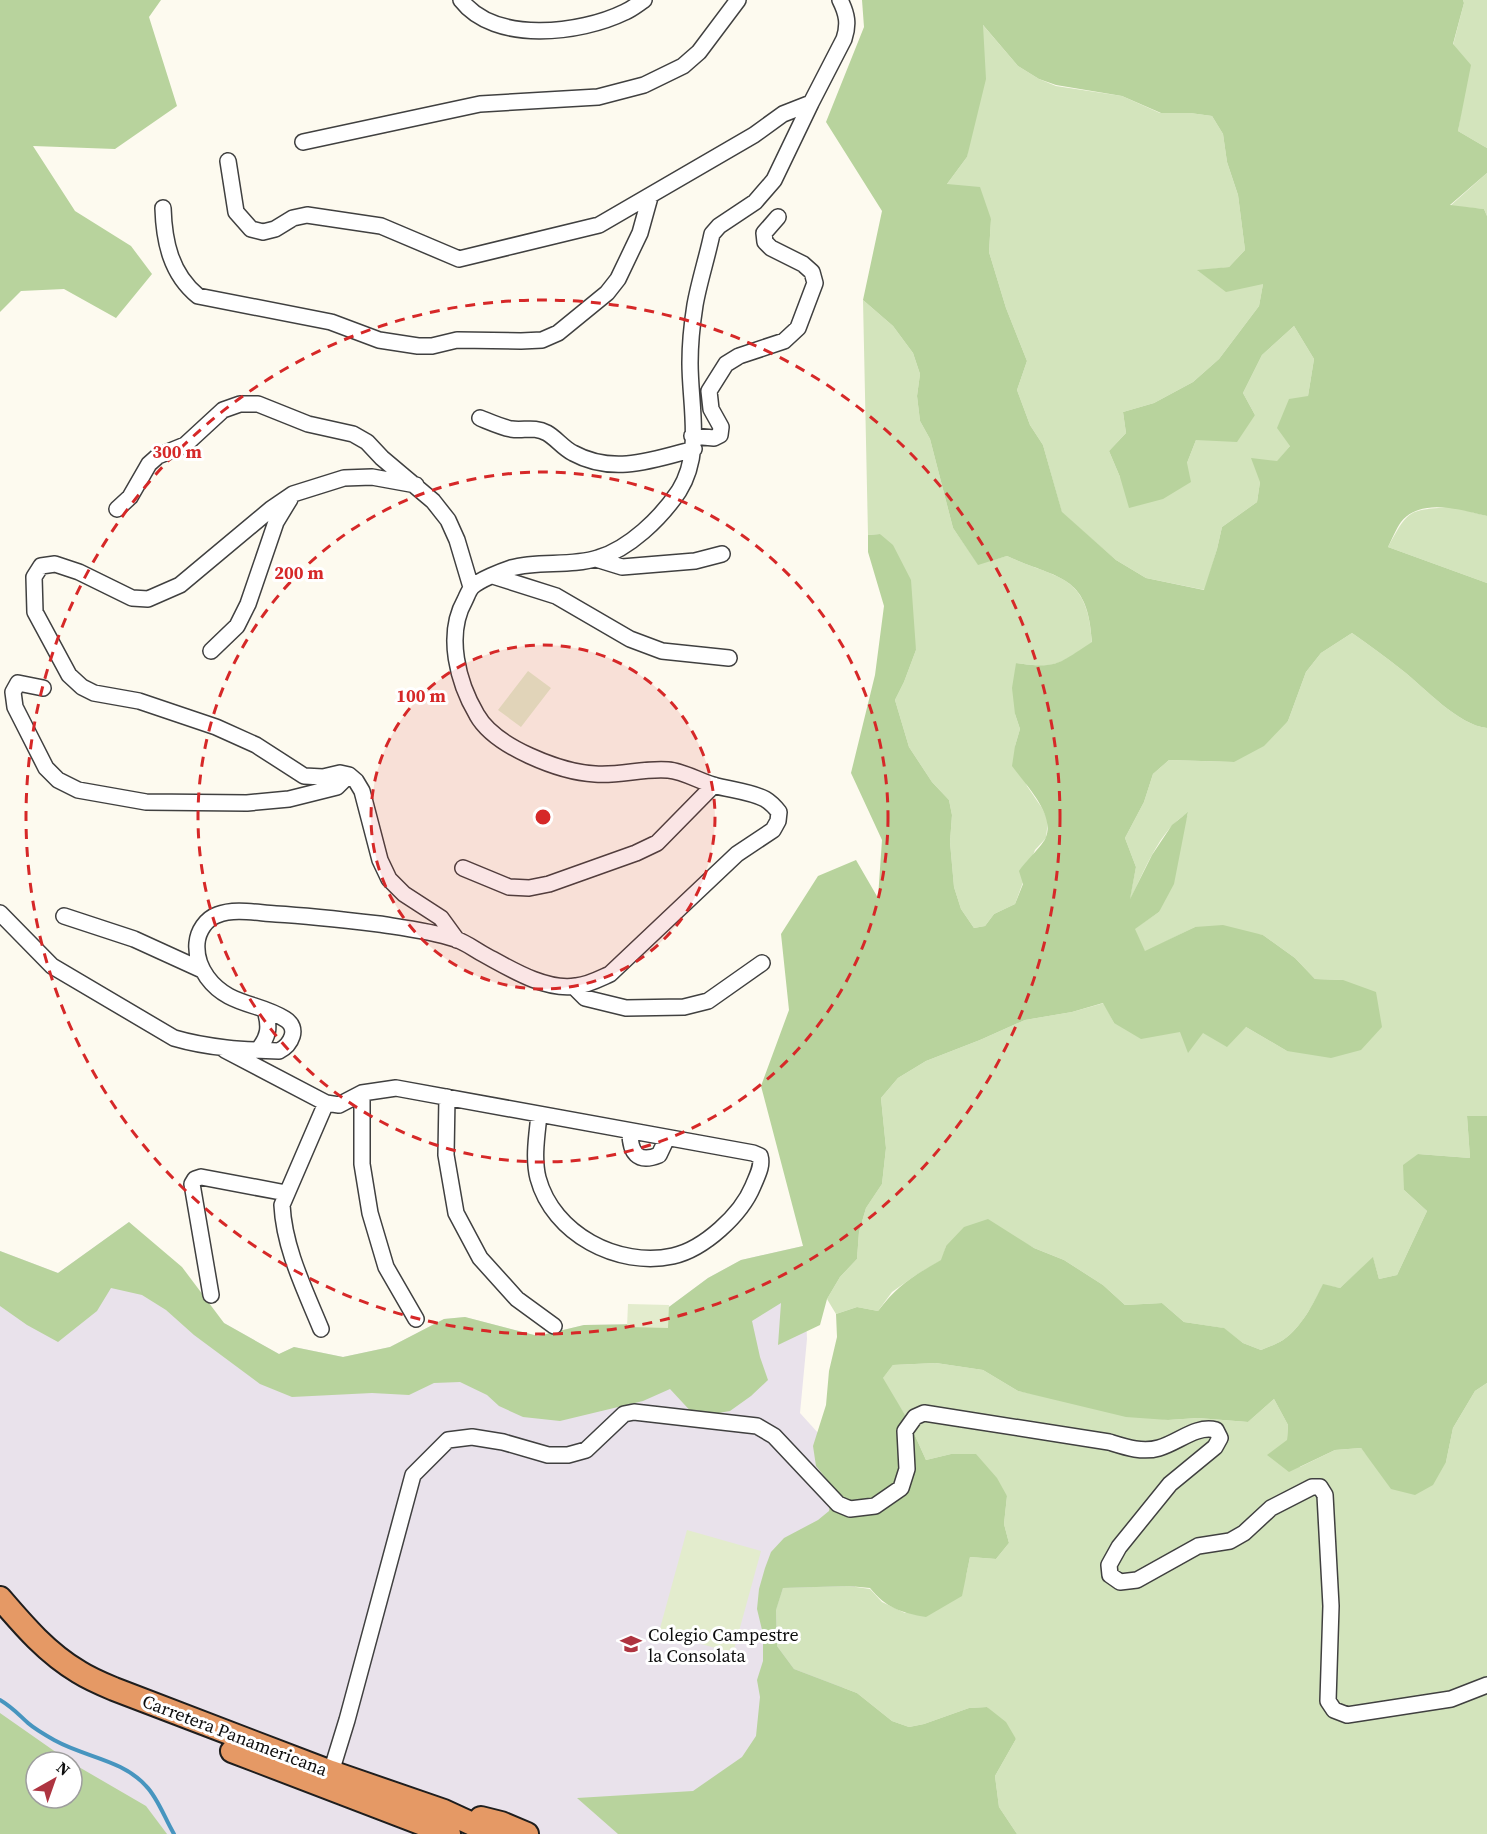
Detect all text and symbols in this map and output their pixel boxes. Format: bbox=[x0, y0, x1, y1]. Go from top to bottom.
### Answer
text: 300 m bbox=[152, 439, 202, 464]
text: 200 m bbox=[274, 560, 324, 585]
text: 100 m bbox=[396, 683, 446, 708]
centre of rings bbox=[533, 807, 553, 827]
place label: Colegio Campestre la Consolata bbox=[648, 1622, 799, 1668]
school or university icon: Colegio Campestre la Consolata bbox=[619, 1632, 643, 1656]
street label: Carretera Panamericana bbox=[139, 1688, 332, 1782]
north arrow bbox=[24, 1750, 84, 1810]
text: N bbox=[52, 1756, 75, 1781]

